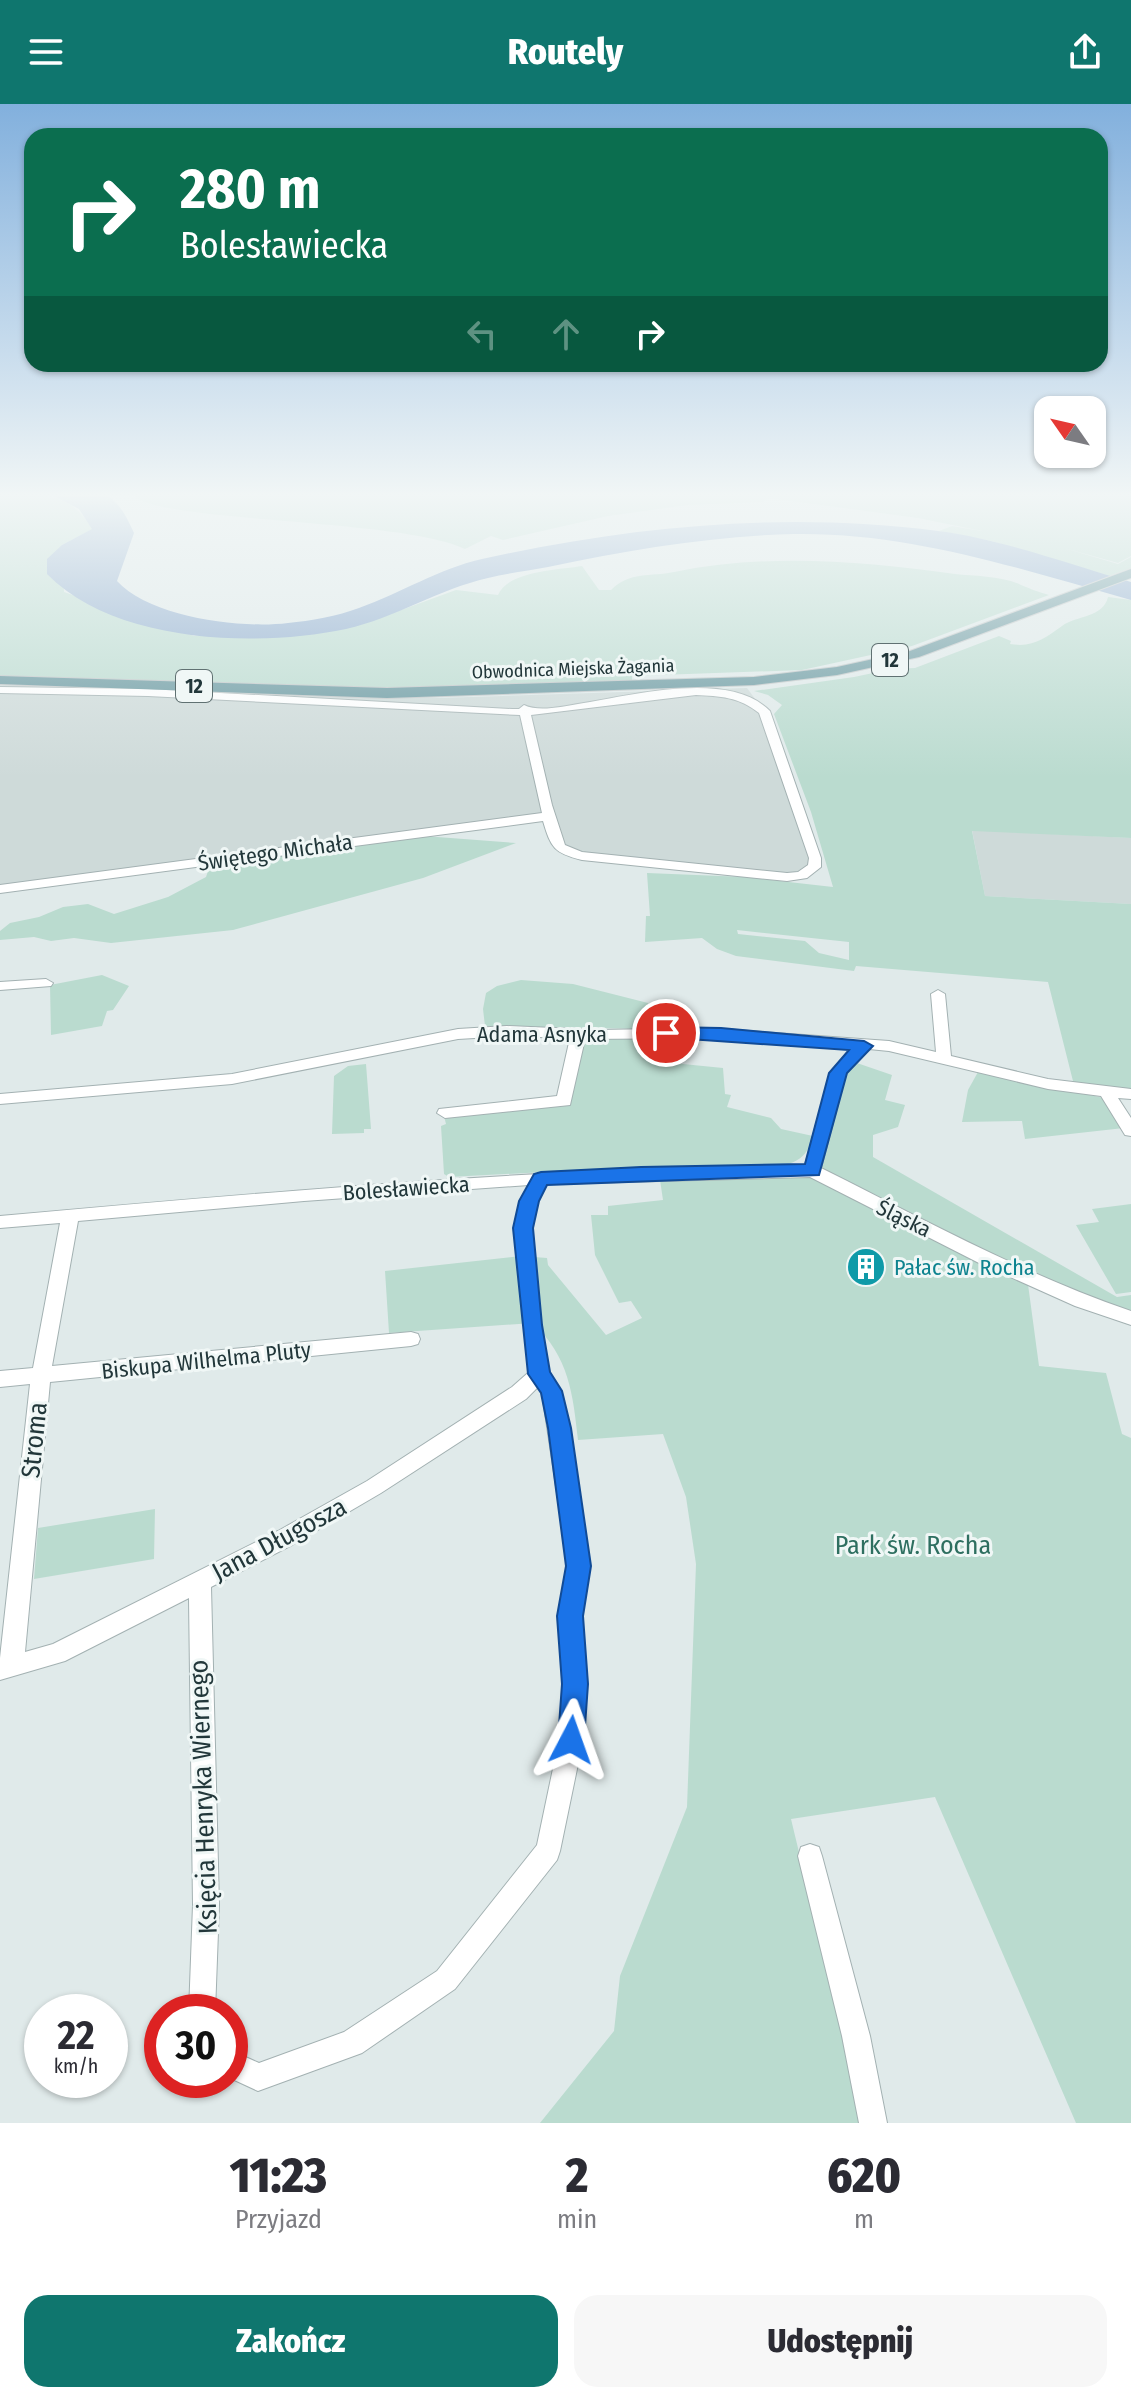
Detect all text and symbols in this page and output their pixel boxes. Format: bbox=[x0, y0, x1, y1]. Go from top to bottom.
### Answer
icon: menu bbox=[24, 30, 68, 74]
text: Routely bbox=[508, 30, 623, 74]
icon: share bbox=[1063, 30, 1107, 74]
text: 280 m bbox=[180, 156, 320, 223]
icon: right bbox=[48, 160, 152, 264]
text: Bolesławiecka bbox=[180, 224, 388, 268]
icon: left bbox=[460, 312, 504, 356]
icon: ahead bbox=[544, 312, 588, 356]
icon: right bbox=[628, 312, 672, 356]
north arrow bbox=[1034, 396, 1106, 468]
map controls bbox=[1034, 396, 1106, 468]
road number: 12 bbox=[872, 644, 908, 676]
street label: Obwodnica Miejska Żagania bbox=[471, 654, 675, 684]
road number: 12 bbox=[176, 670, 212, 702]
street label: Świętego Michała bbox=[196, 828, 354, 877]
pin bbox=[632, 999, 700, 1067]
icon: arrive bbox=[644, 1011, 688, 1055]
street label: Adama Asnyka bbox=[477, 1021, 607, 1048]
street label: Bolesławiecka bbox=[342, 1171, 470, 1206]
street label: Śląska bbox=[872, 1194, 935, 1243]
building icon: Pałac św. Rocha bbox=[845, 1246, 887, 1288]
place label: Pałac św. Rocha bbox=[894, 1254, 1035, 1281]
street label: Biskupa Wilhelma Pluty bbox=[100, 1336, 312, 1385]
street label: Stroma bbox=[15, 1401, 54, 1480]
street label: Jana Długosza bbox=[207, 1491, 352, 1588]
park label: Park św. Rocha bbox=[835, 1530, 991, 1561]
street label: Księcia Henryka Wiernego bbox=[183, 1659, 224, 1935]
position arrow bbox=[529, 1698, 613, 1782]
speed limit sign: 30 bbox=[144, 1994, 248, 2098]
text: 22 bbox=[57, 2012, 95, 2060]
text: km/h bbox=[54, 2054, 98, 2078]
text: 11:23 bbox=[230, 2147, 327, 2205]
text: 2 bbox=[566, 2147, 588, 2205]
text: 620 bbox=[827, 2147, 901, 2205]
text: Przyjazd bbox=[235, 2204, 322, 2235]
text: min bbox=[557, 2204, 597, 2235]
text: m bbox=[854, 2204, 874, 2235]
button: Zakończ bbox=[24, 2295, 558, 2387]
button: Udostępnij bbox=[574, 2295, 1107, 2387]

